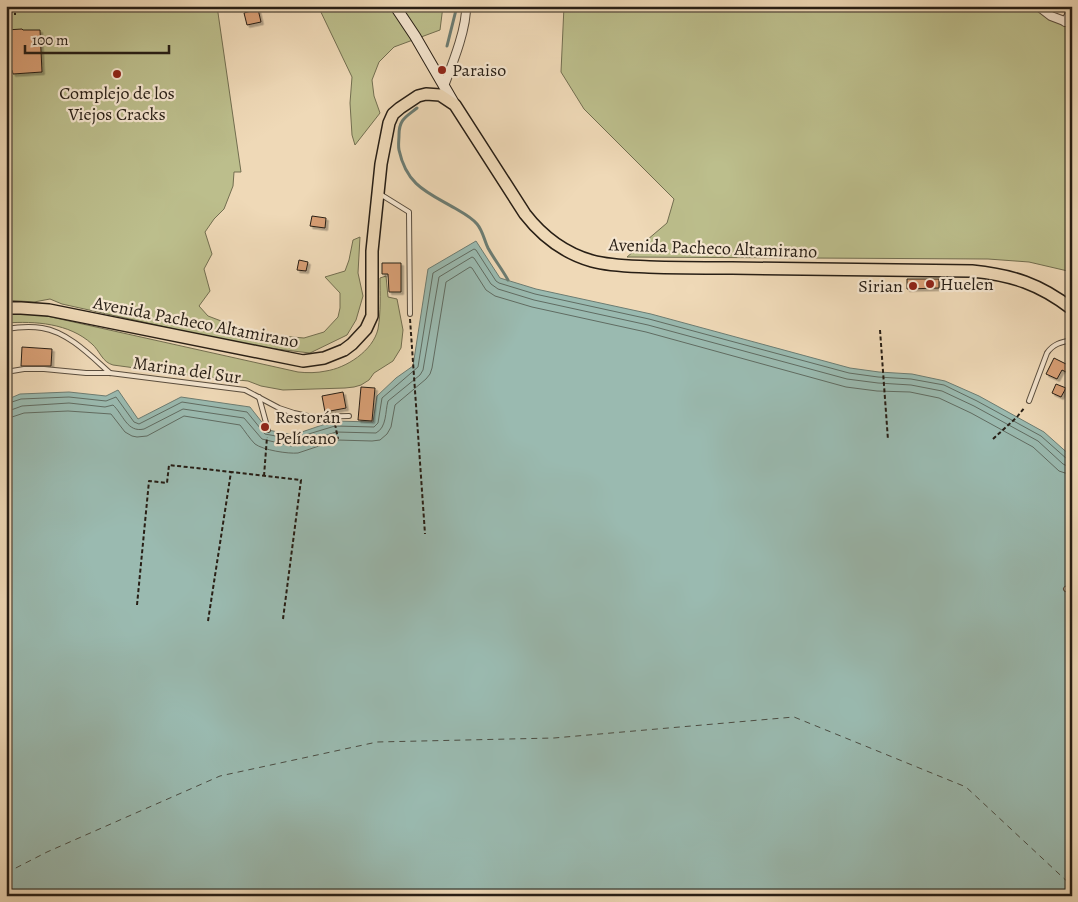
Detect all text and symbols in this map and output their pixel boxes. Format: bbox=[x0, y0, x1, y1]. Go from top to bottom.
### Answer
scale bar bbox=[25, 22, 169, 54]
text: 100 m bbox=[32, 30, 69, 50]
place label: Paraiso bbox=[452, 58, 506, 82]
marker: Paraiso bbox=[436, 64, 448, 76]
marker: Complejo de los Viejos Cracks bbox=[111, 68, 123, 80]
place label: Complejo de los Viejos Cracks bbox=[59, 81, 175, 126]
street label: Avenida Pacheco Altamirano bbox=[607, 232, 818, 264]
place label: Huelen bbox=[940, 272, 994, 296]
place label: Sirian bbox=[858, 274, 903, 298]
marker: Huelen bbox=[924, 278, 936, 290]
marker: Sirian bbox=[907, 280, 919, 292]
street label: Avenida Pacheco Altamirano bbox=[90, 290, 301, 354]
street label: Marina del Sur bbox=[131, 351, 243, 389]
place label: Restorán Pelícano bbox=[275, 405, 341, 450]
marker: Restorán Pelícano bbox=[259, 421, 271, 433]

